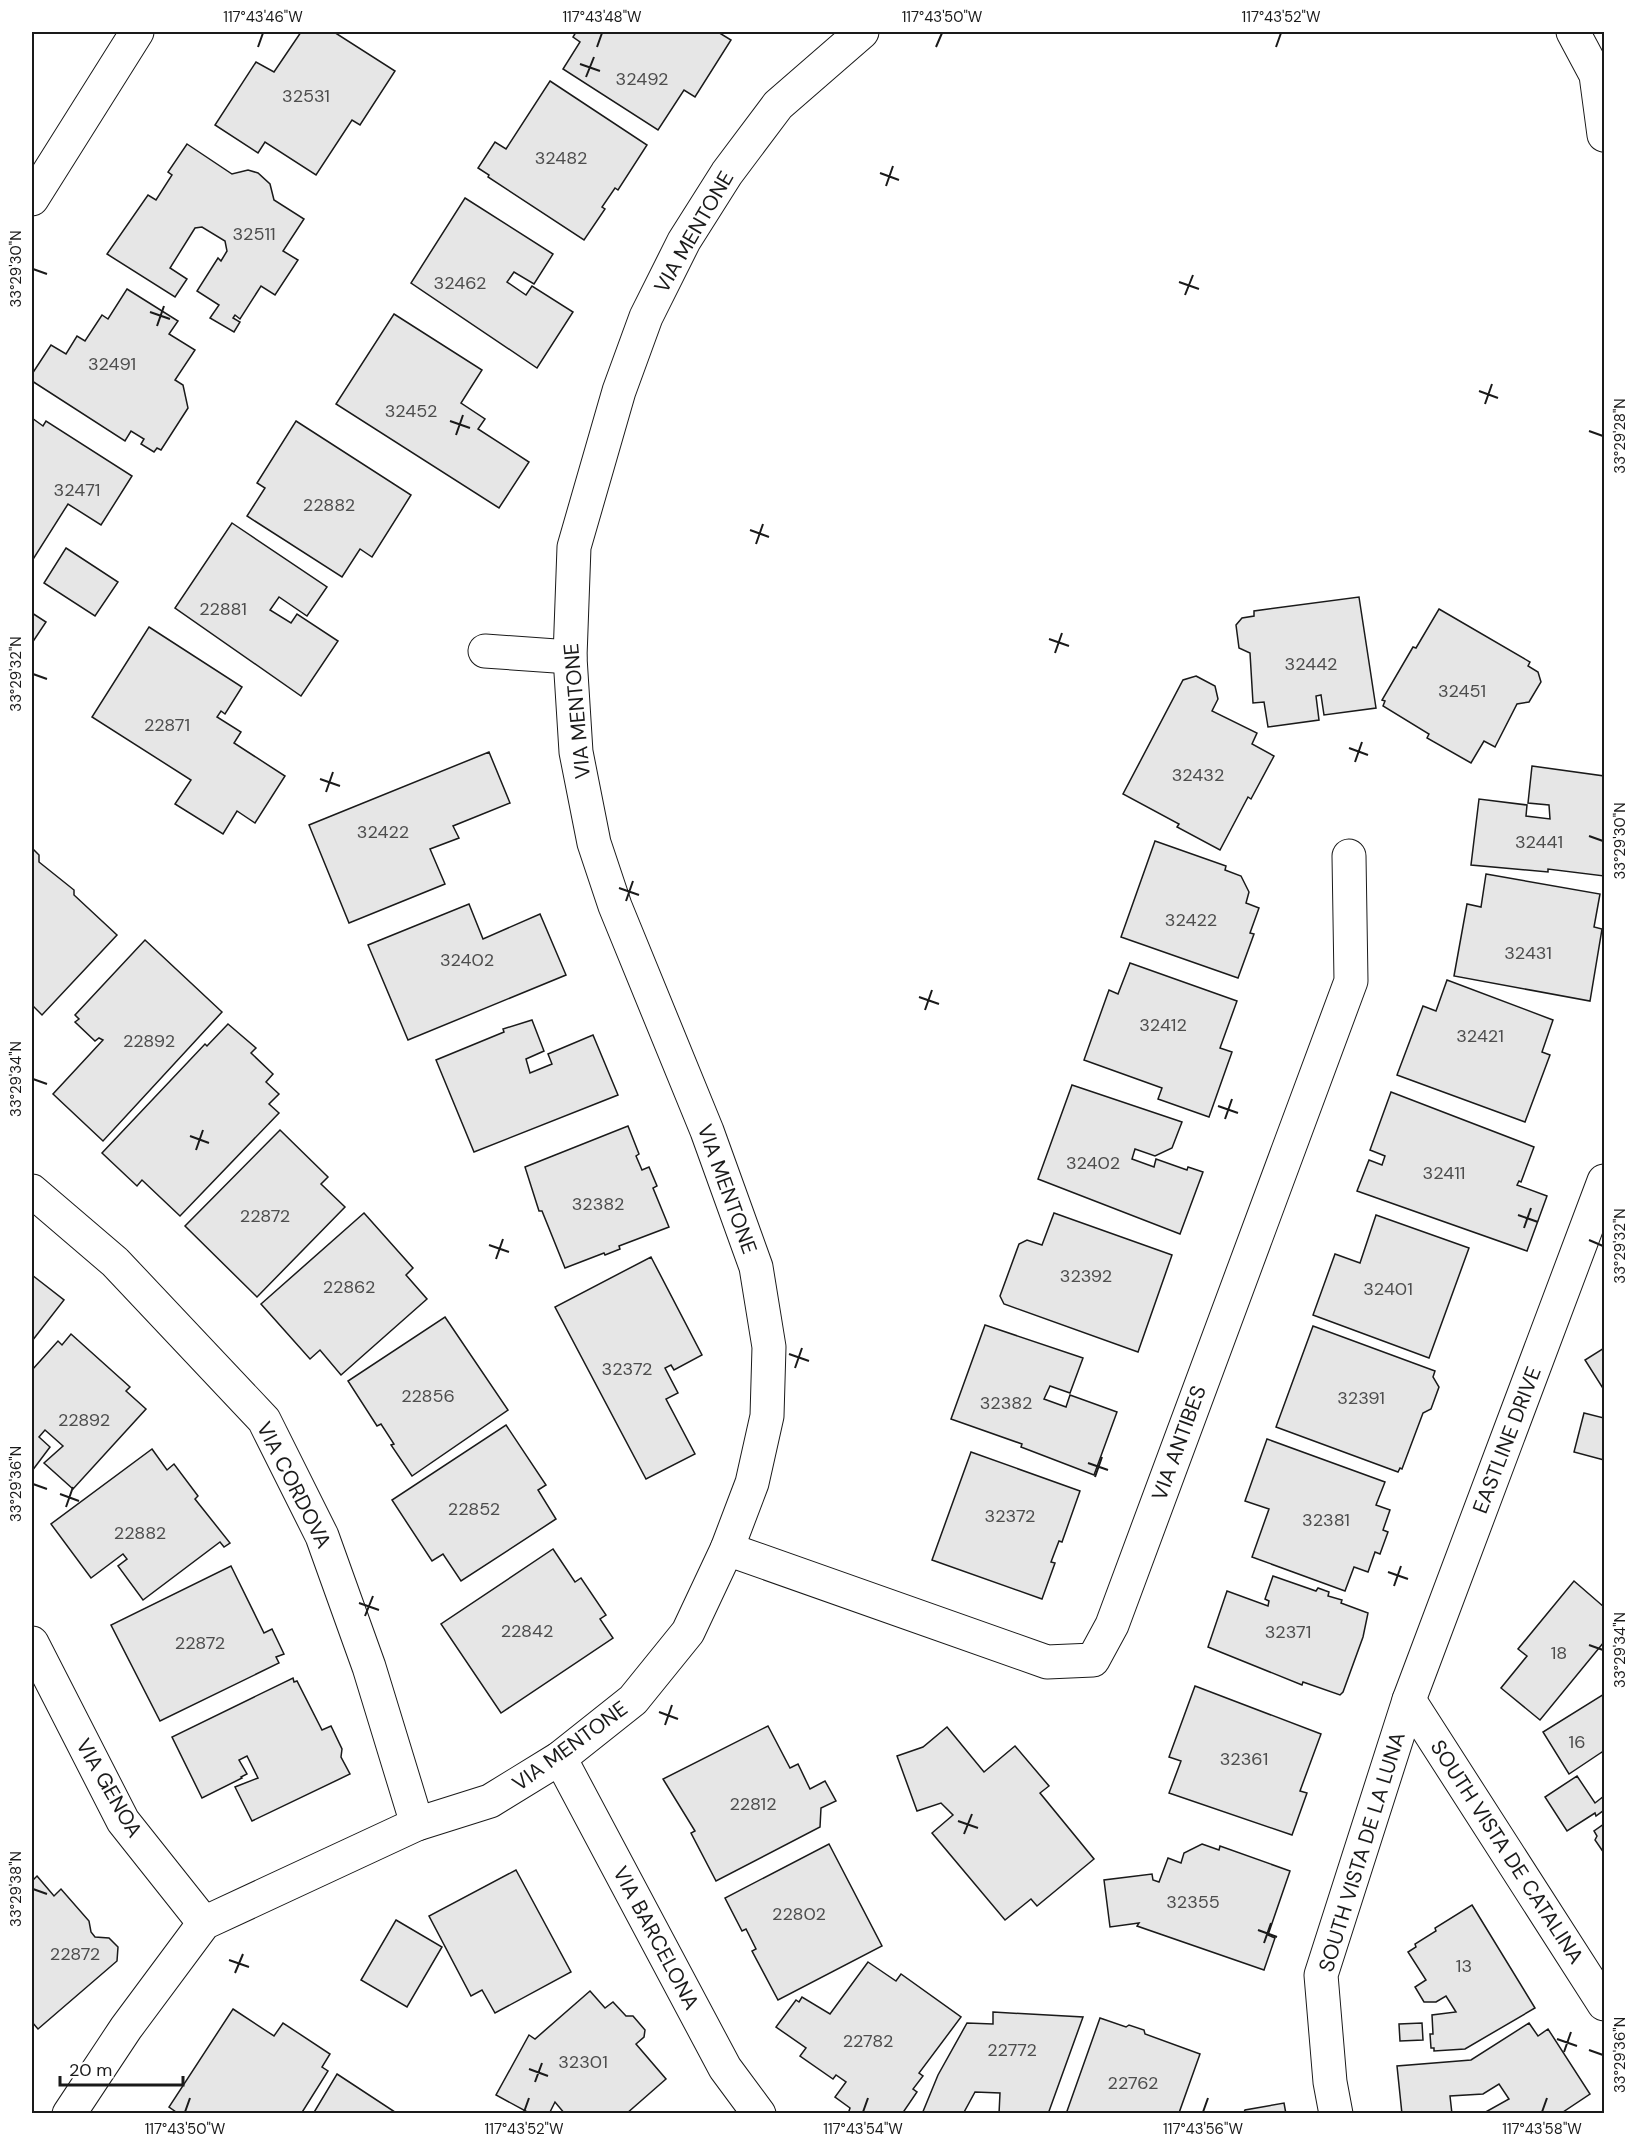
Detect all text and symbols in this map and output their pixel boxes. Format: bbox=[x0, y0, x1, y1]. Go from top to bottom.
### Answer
text: 117°43'46"W bbox=[223, 7, 303, 27]
text: 117°43'48"W bbox=[562, 7, 642, 27]
text: 117°43'50"W bbox=[902, 7, 983, 27]
text: 117°43'52"W bbox=[1242, 7, 1321, 27]
house number: 32492 bbox=[616, 67, 669, 91]
house number: 32531 bbox=[282, 84, 330, 108]
house number: 32482 bbox=[535, 146, 587, 170]
street label: VIA MENTONE bbox=[648, 166, 740, 298]
house number: 32511 bbox=[232, 222, 276, 246]
text: 33°29'30"N bbox=[6, 230, 26, 308]
house number: 32462 bbox=[434, 271, 486, 295]
house number: 32491 bbox=[88, 352, 136, 376]
text: 33°29'28"N bbox=[1610, 398, 1630, 474]
house number: 32452 bbox=[385, 399, 437, 423]
house number: 32471 bbox=[54, 478, 100, 502]
house number: 22882 bbox=[303, 493, 355, 517]
house number: 22881 bbox=[199, 597, 247, 621]
text: 33°29'32"N bbox=[6, 636, 26, 712]
street label: VIA MENTONE bbox=[557, 642, 597, 780]
house number: 32442 bbox=[1285, 652, 1337, 676]
house number: 32451 bbox=[1438, 679, 1486, 703]
house number: 22871 bbox=[144, 713, 190, 737]
house number: 32432 bbox=[1172, 763, 1224, 787]
text: 33°29'30"N bbox=[1610, 802, 1630, 880]
house number: 32422 bbox=[357, 820, 409, 844]
house number: 32441 bbox=[1515, 830, 1563, 854]
house number: 32422 bbox=[1165, 908, 1217, 932]
house number: 32431 bbox=[1504, 941, 1552, 965]
house number: 32402 bbox=[440, 948, 494, 972]
house number: 32412 bbox=[1139, 1013, 1187, 1037]
house number: 32421 bbox=[1456, 1024, 1504, 1048]
house number: 22892 bbox=[123, 1029, 175, 1053]
text: 33°29'34"N bbox=[6, 1041, 26, 1117]
street label: VIA MENTONE bbox=[691, 1120, 763, 1258]
house number: 32402 bbox=[1066, 1151, 1120, 1175]
house number: 32411 bbox=[1423, 1161, 1465, 1185]
house number: 32382 bbox=[572, 1192, 624, 1216]
house number: 22872 bbox=[240, 1204, 290, 1228]
text: 33°29'32"N bbox=[1610, 1208, 1630, 1284]
house number: 32392 bbox=[1060, 1264, 1112, 1288]
house number: 22862 bbox=[323, 1275, 375, 1299]
house number: 32401 bbox=[1363, 1277, 1413, 1301]
house number: 32372 bbox=[602, 1357, 652, 1381]
street label: EASTLINE DRIVE bbox=[1466, 1363, 1548, 1517]
street label: VIA ANTIBES bbox=[1145, 1382, 1213, 1504]
house number: 22856 bbox=[401, 1384, 455, 1408]
house number: 32391 bbox=[1337, 1386, 1385, 1410]
house number: 32382 bbox=[980, 1391, 1032, 1415]
house number: 22892 bbox=[58, 1408, 110, 1432]
street label: VIA CORDOVA bbox=[250, 1417, 338, 1553]
text: 33°29'36"N bbox=[6, 1446, 26, 1522]
house number: 22852 bbox=[448, 1497, 500, 1521]
house number: 32372 bbox=[985, 1504, 1035, 1528]
house number: 32381 bbox=[1302, 1508, 1350, 1532]
house number: 22882 bbox=[114, 1521, 166, 1545]
text: 33°29'34"N bbox=[1610, 1612, 1630, 1688]
house number: 22842 bbox=[501, 1619, 553, 1643]
house number: 32371 bbox=[1265, 1620, 1311, 1644]
house number: 22872 bbox=[175, 1631, 225, 1655]
house number: 18 bbox=[1551, 1641, 1567, 1665]
street label: VIA MENTONE bbox=[507, 1695, 633, 1797]
street label: SOUTH VISTA DE LA LUNA bbox=[1312, 1729, 1412, 1975]
house number: 16 bbox=[1569, 1730, 1585, 1754]
street label: VIA GENOA bbox=[69, 1733, 149, 1843]
street label: SOUTH VISTA DE CATALINA bbox=[1424, 1735, 1590, 1969]
house number: 32361 bbox=[1220, 1747, 1268, 1771]
house number: 22812 bbox=[730, 1792, 777, 1816]
text: 33°29'38"N bbox=[6, 1851, 26, 1927]
street label: VIA BARCELONA bbox=[606, 1861, 706, 2015]
house number: 32355 bbox=[1166, 1890, 1220, 1914]
house number: 22802 bbox=[772, 1902, 826, 1926]
house number: 22872 bbox=[50, 1942, 100, 1966]
house number: 13 bbox=[1456, 1954, 1472, 1978]
text: 33°29'36"N bbox=[1610, 2017, 1630, 2093]
house number: 22782 bbox=[843, 2029, 893, 2053]
house number: 22772 bbox=[987, 2038, 1037, 2062]
scale bar bbox=[60, 2049, 183, 2087]
house number: 32301 bbox=[558, 2050, 608, 2074]
text: 20 m bbox=[69, 2058, 112, 2082]
house number: 22762 bbox=[1108, 2071, 1158, 2095]
text: 117°43'50"W bbox=[145, 2119, 226, 2139]
text: 117°43'52"W bbox=[485, 2119, 564, 2139]
text: 117°43'54"W bbox=[823, 2119, 903, 2139]
text: 117°43'56"W bbox=[1163, 2119, 1243, 2139]
text: 117°43'58"W bbox=[1502, 2119, 1582, 2139]

